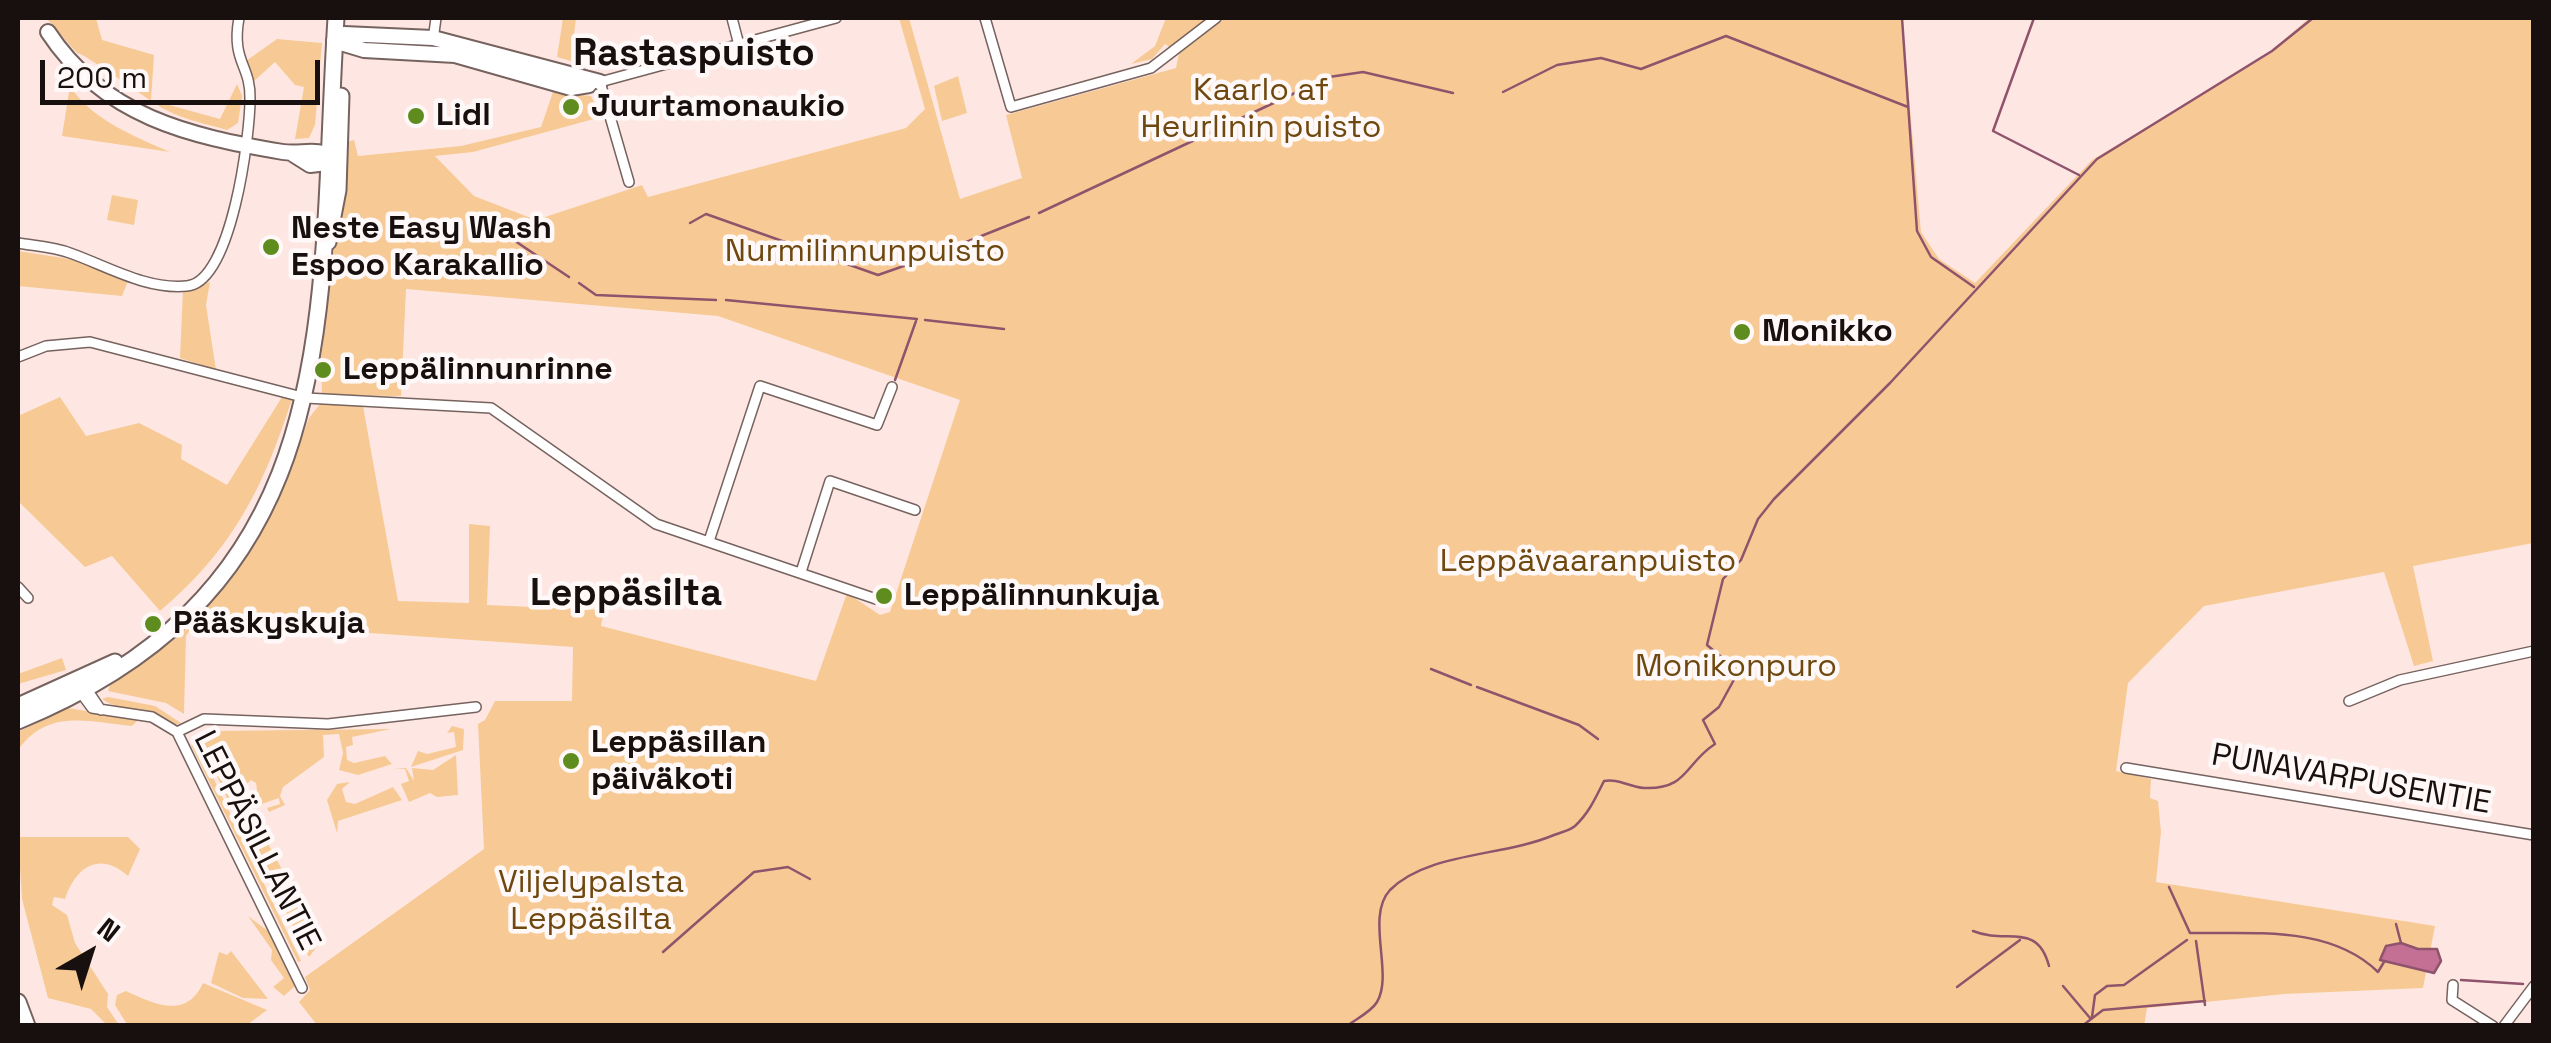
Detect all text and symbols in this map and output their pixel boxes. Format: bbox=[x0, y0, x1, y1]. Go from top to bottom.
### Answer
district label: Rastaspuisto bbox=[573, 32, 815, 78]
scale bar bbox=[45, 40, 325, 102]
text: 200 m bbox=[57, 58, 147, 97]
park label: Kaarlo af Heurlinin puisto bbox=[1140, 72, 1382, 147]
place label: Juurtamonaukio bbox=[591, 88, 845, 126]
marker: Juurtamonaukio bbox=[560, 96, 582, 118]
place label: Lidl bbox=[436, 97, 491, 135]
marker: Lidl bbox=[405, 105, 427, 127]
place label: Neste Easy Wash Espoo Karakallio bbox=[291, 210, 552, 285]
park label: Nurmilinnunpuisto bbox=[725, 233, 1005, 271]
marker: Neste Easy Wash Espoo Karakallio bbox=[260, 236, 282, 258]
place label: Monikko bbox=[1762, 313, 1893, 351]
marker: Monikko bbox=[1731, 321, 1753, 343]
place label: Leppälinnunrinne bbox=[343, 351, 613, 389]
marker: Leppälinnunrinne bbox=[312, 359, 334, 381]
park label: Leppävaaranpuisto bbox=[1440, 543, 1736, 581]
district label: Leppäsilta bbox=[530, 572, 722, 618]
place label: Leppälinnunkuja bbox=[904, 577, 1160, 615]
marker: Leppälinnunkuja bbox=[873, 585, 895, 607]
place label: Pääskyskuja bbox=[173, 605, 365, 643]
marker: Pääskyskuja bbox=[142, 613, 164, 635]
park label: Monikonpuro bbox=[1635, 648, 1837, 686]
place label: Leppäsillan päiväkoti bbox=[591, 724, 767, 799]
street label: LEPPÄSILLANTIE bbox=[184, 725, 328, 957]
street label: PUNAVARPUSENTIE bbox=[2208, 737, 2494, 823]
marker: Leppäsillan päiväkoti bbox=[560, 750, 582, 772]
park label: Viljelypalsta Leppäsilta bbox=[498, 864, 684, 939]
north arrow bbox=[40, 903, 140, 1003]
text: N bbox=[90, 910, 127, 950]

